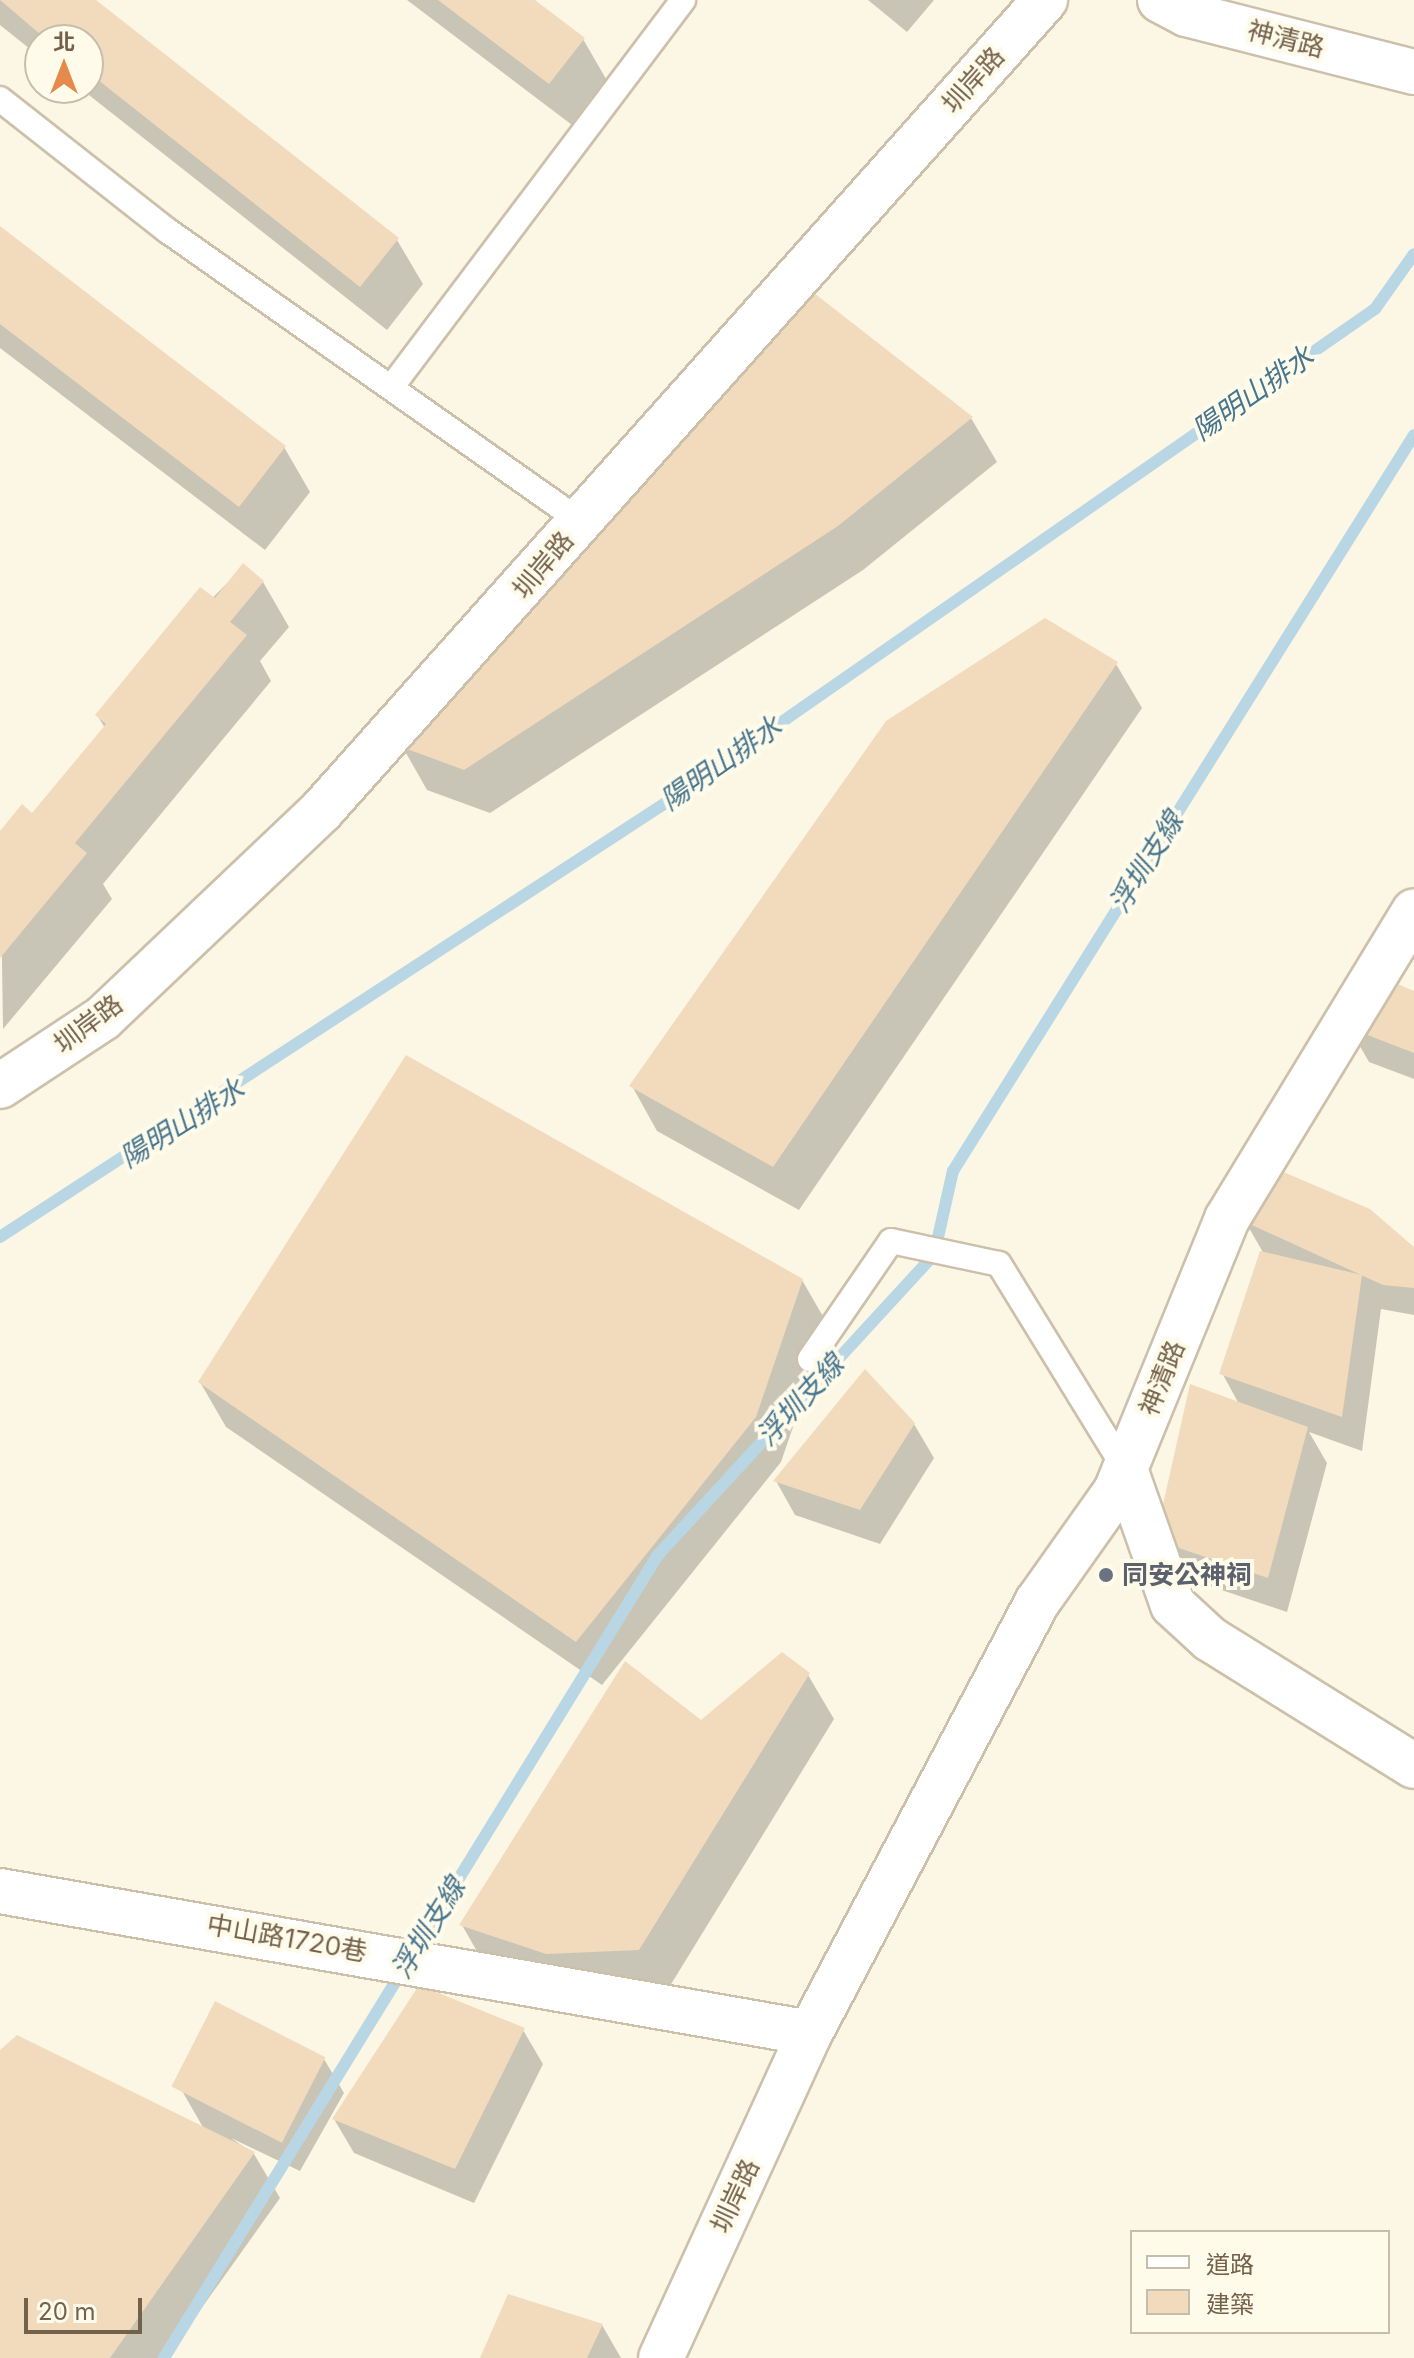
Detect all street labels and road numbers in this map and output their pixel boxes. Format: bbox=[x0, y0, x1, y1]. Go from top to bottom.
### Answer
street label: 神清路 bbox=[1244, 14, 1328, 64]
street label: 圳岸路 bbox=[935, 41, 1011, 119]
street label: 圳岸路 bbox=[506, 525, 580, 605]
street label: 圳岸路 bbox=[47, 988, 129, 1060]
street label: 神清路 bbox=[1133, 1336, 1191, 1420]
street label: 中山路1720巷 bbox=[205, 1909, 369, 1967]
street label: 圳岸路 bbox=[704, 2154, 766, 2238]

